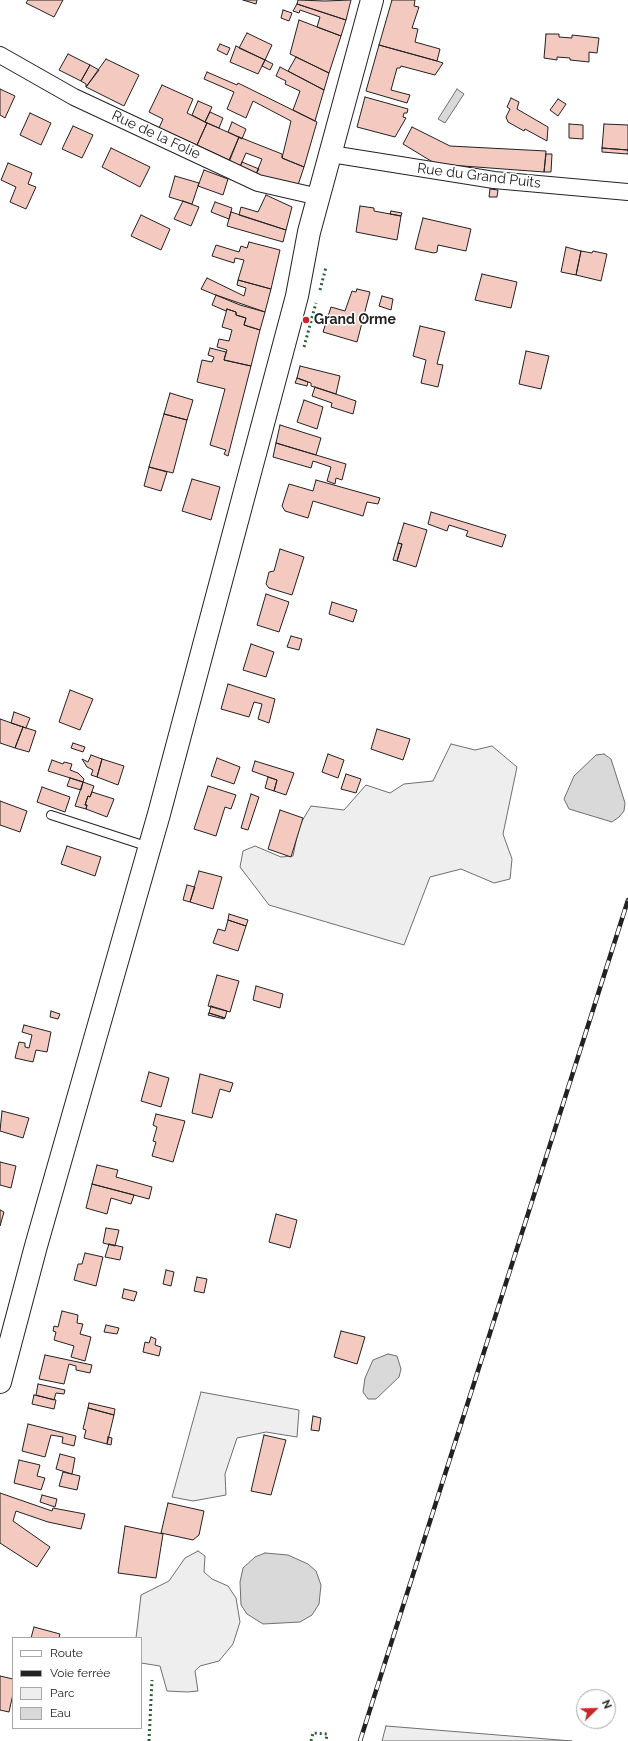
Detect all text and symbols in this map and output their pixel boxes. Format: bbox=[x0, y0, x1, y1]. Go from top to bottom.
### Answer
street label: Rue de la Folie bbox=[109, 107, 203, 163]
street label: Rue du Grand Puits bbox=[416, 160, 542, 192]
place label: Grand Orme bbox=[314, 312, 396, 328]
marker: Grand Orme bbox=[301, 315, 311, 325]
legend bbox=[12, 1637, 142, 1729]
text: Route bbox=[50, 1646, 83, 1660]
text: Voie ferrée bbox=[50, 1666, 110, 1680]
text: Parc bbox=[50, 1686, 75, 1700]
north arrow bbox=[576, 1689, 616, 1729]
text: N bbox=[599, 1698, 614, 1711]
text: Eau bbox=[50, 1706, 71, 1720]

